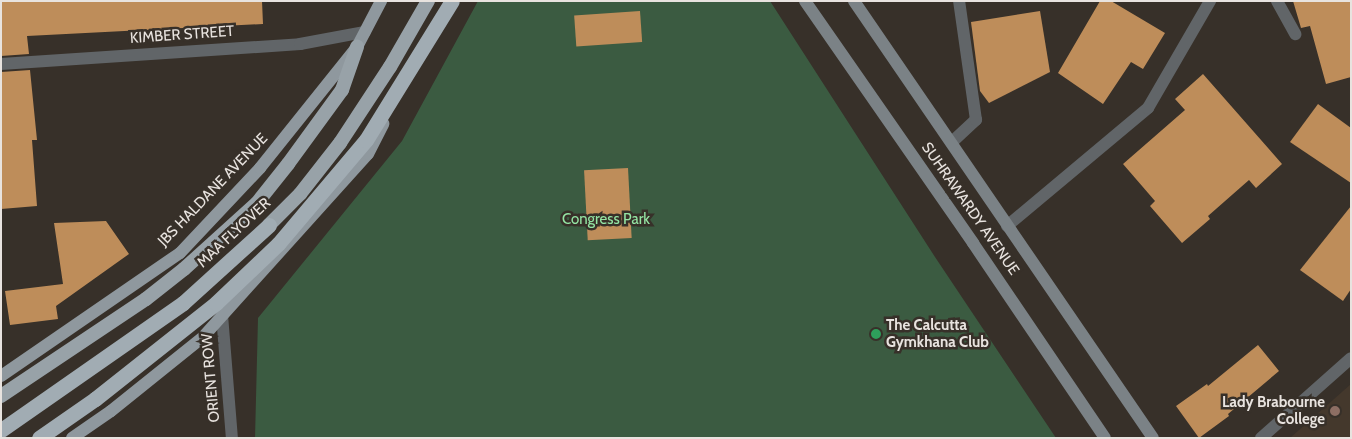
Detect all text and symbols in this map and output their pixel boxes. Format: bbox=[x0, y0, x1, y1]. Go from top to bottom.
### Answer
street label: KIMBER STREET bbox=[129, 22, 235, 48]
street label: JBS HALDANE AVENUE bbox=[154, 130, 272, 250]
street label: SUHRAWARDY AVENUE bbox=[917, 139, 1023, 279]
street label: MAA FLYOVER bbox=[194, 194, 274, 272]
park label: Congress Park bbox=[562, 211, 650, 229]
place label: The Calcutta Gymkhana Club bbox=[886, 316, 989, 351]
marker: The Calcutta Gymkhana Club bbox=[870, 328, 882, 340]
street label: ORIENT ROW bbox=[198, 333, 224, 423]
place label: Lady Brabourne College bbox=[1222, 393, 1325, 428]
marker: Lady Brabourne College bbox=[1329, 405, 1341, 417]

